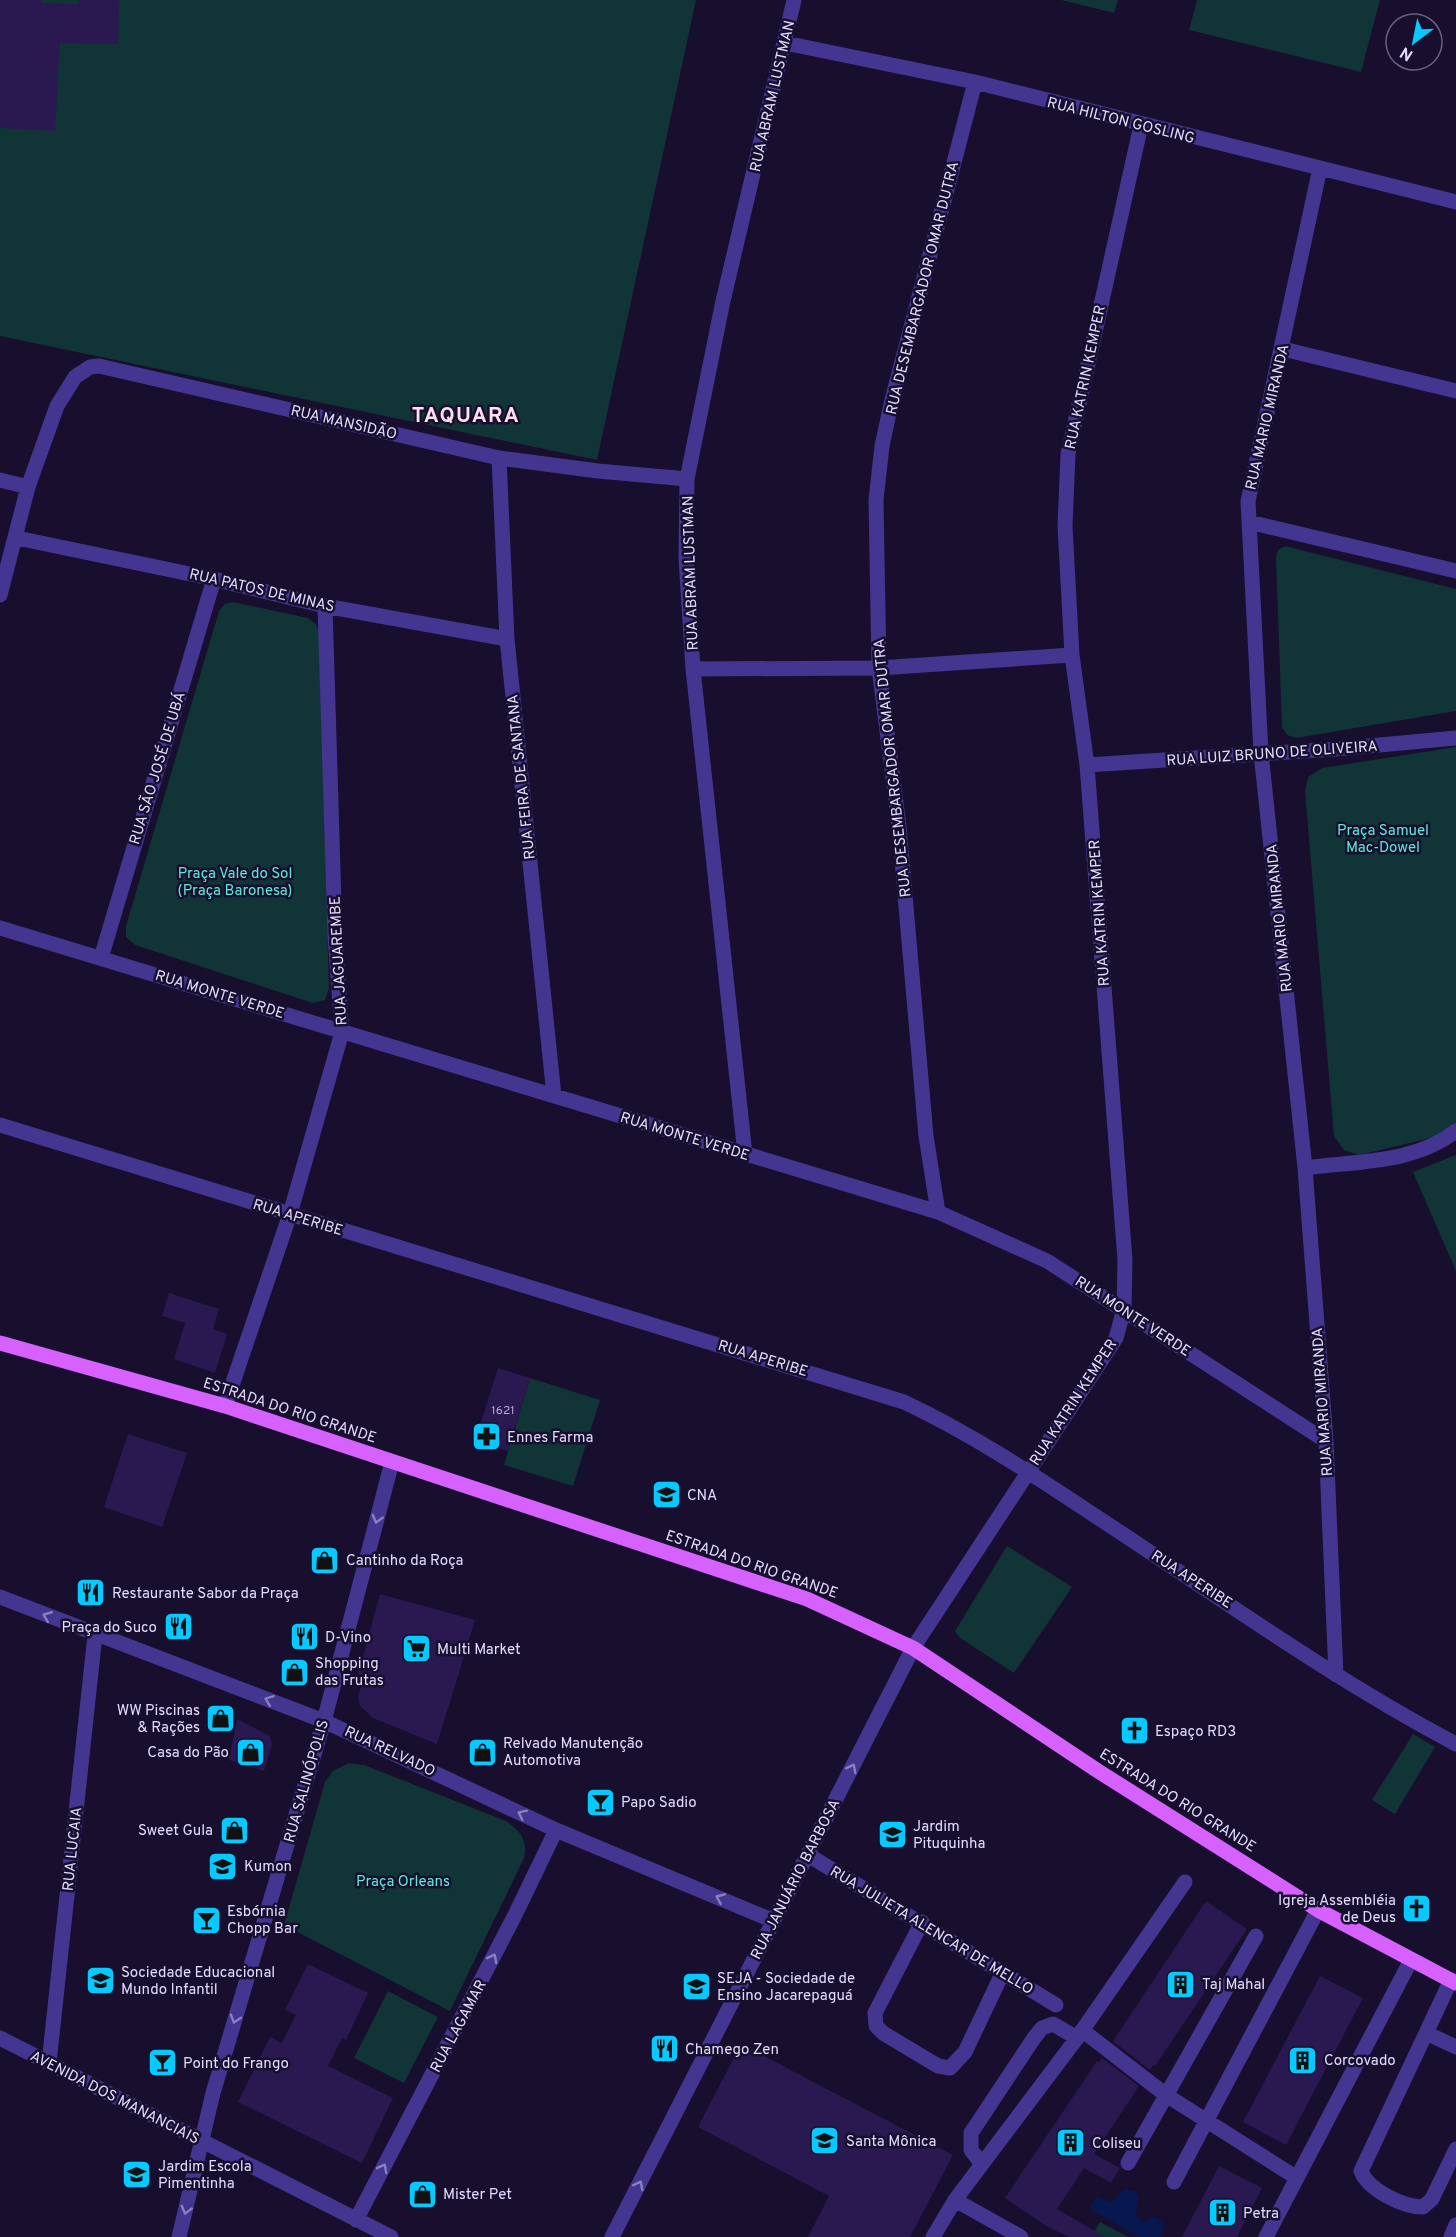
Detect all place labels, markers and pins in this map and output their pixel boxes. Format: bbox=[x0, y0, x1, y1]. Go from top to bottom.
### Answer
pharmacy icon: Ennes Farma bbox=[470, 1421, 502, 1453]
place label: Ennes Farma bbox=[507, 1429, 593, 1448]
school or university icon: CNA bbox=[650, 1479, 682, 1511]
place label: CNA bbox=[687, 1487, 717, 1506]
shop icon: Cantinho da Roça bbox=[309, 1544, 341, 1576]
place label: Cantinho da Roça bbox=[346, 1552, 464, 1571]
restaurant icon: Restaurante Sabor da Praça bbox=[75, 1577, 107, 1609]
place label: Restaurante Sabor da Praça bbox=[112, 1585, 299, 1604]
restaurant icon: Praça do Suco bbox=[162, 1611, 194, 1643]
place label: Praça do Suco bbox=[61, 1619, 157, 1638]
restaurant icon: D-Vino bbox=[288, 1621, 320, 1653]
place label: D-Vino bbox=[325, 1629, 371, 1648]
supermarket icon: Multi Market bbox=[400, 1633, 432, 1665]
place label: Multi Market bbox=[437, 1641, 521, 1660]
place label: Shopping das Frutas bbox=[315, 1655, 384, 1691]
shop icon: Shopping das Frutas bbox=[278, 1656, 310, 1688]
place label: WW Piscinas & Rações bbox=[117, 1702, 200, 1738]
shop icon: WW Piscinas & Rações bbox=[205, 1703, 237, 1735]
church icon: Espaço RD3 bbox=[1118, 1715, 1150, 1747]
place label: Espaço RD3 bbox=[1155, 1723, 1236, 1742]
place label: Relvado Manutenção Automotiva bbox=[503, 1735, 643, 1771]
shop icon: Casa do Pão bbox=[234, 1736, 266, 1768]
shop icon: Relvado Manutenção Automotiva bbox=[466, 1736, 498, 1768]
place label: Casa do Pão bbox=[147, 1744, 229, 1763]
bar icon: Papo Sadio bbox=[584, 1786, 616, 1818]
place label: Papo Sadio bbox=[621, 1794, 697, 1813]
shop icon: Sweet Gula bbox=[218, 1814, 250, 1846]
place label: Jardim Pituquinha bbox=[913, 1818, 985, 1854]
school or university icon: Jardim Pituquinha bbox=[876, 1819, 908, 1851]
place label: Sweet Gula bbox=[138, 1822, 213, 1841]
school or university icon: Kumon bbox=[207, 1850, 239, 1882]
place label: Kumon bbox=[244, 1858, 292, 1877]
place label: Igreja Assembléia de Deus bbox=[1278, 1892, 1396, 1928]
church icon: Igreja Assembléia de Deus bbox=[1401, 1893, 1433, 1925]
place label: Esbórnia Chopp Bar bbox=[227, 1903, 298, 1939]
bar icon: Esbórnia Chopp Bar bbox=[190, 1904, 222, 1936]
place label: Sociedade Educacional Mundo Infantil bbox=[121, 1964, 275, 2000]
school or university icon: Sociedade Educacional Mundo Infantil bbox=[84, 1965, 116, 1997]
building icon: Taj Mahal bbox=[1165, 1968, 1197, 2000]
place label: SEJA - Sociedade de Ensino Jacarepaguá bbox=[717, 1970, 855, 2006]
school or university icon: SEJA - Sociedade de Ensino Jacarepaguá bbox=[680, 1971, 712, 2003]
place label: Taj Mahal bbox=[1202, 1976, 1265, 1995]
restaurant icon: Chamego Zen bbox=[648, 2033, 680, 2065]
place label: Chamego Zen bbox=[685, 2041, 779, 2060]
building icon: Corcovado bbox=[1287, 2044, 1319, 2076]
bar icon: Point do Frango bbox=[146, 2047, 178, 2079]
place label: Corcovado bbox=[1324, 2052, 1396, 2071]
place label: Point do Frango bbox=[183, 2055, 289, 2074]
school or university icon: Santa Mônica bbox=[809, 2125, 841, 2157]
building icon: Coliseu bbox=[1055, 2127, 1087, 2159]
place label: Santa Mônica bbox=[846, 2133, 936, 2152]
place label: Coliseu bbox=[1092, 2135, 1141, 2154]
place label: Jardim Escola Pimentinha bbox=[158, 2158, 252, 2194]
school or university icon: Jardim Escola Pimentinha bbox=[121, 2159, 153, 2191]
shop icon: Mister Pet bbox=[406, 2178, 438, 2210]
place label: Mister Pet bbox=[443, 2186, 512, 2205]
building icon: Petra bbox=[1206, 2197, 1238, 2229]
place label: Petra bbox=[1243, 2205, 1279, 2224]

